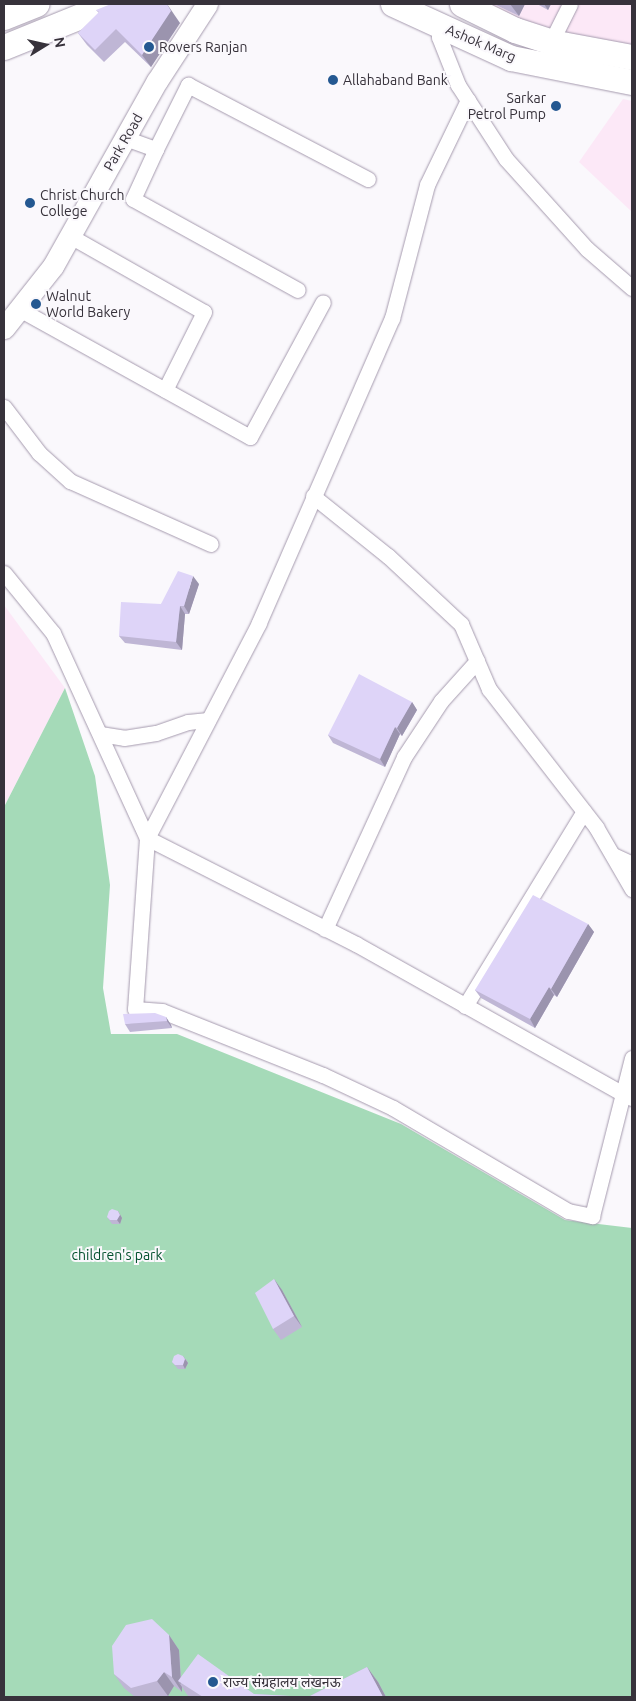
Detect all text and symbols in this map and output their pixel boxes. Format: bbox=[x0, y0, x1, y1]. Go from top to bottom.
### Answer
north arrow bbox=[20, 20, 70, 70]
street label: Ashok Marg bbox=[443, 21, 519, 65]
text: N bbox=[51, 36, 69, 49]
place label: Rovers Ranjan bbox=[159, 39, 247, 55]
marker: Rovers Ranjan bbox=[143, 41, 155, 53]
place label: Allahaband Bank bbox=[343, 72, 448, 88]
marker: Allahaband Bank bbox=[327, 74, 339, 86]
place label: Sarkar Petrol Pump bbox=[468, 90, 546, 122]
marker: Sarkar Petrol Pump bbox=[550, 100, 562, 112]
street label: Park Road bbox=[100, 110, 146, 174]
place label: Christ Church College bbox=[40, 187, 124, 220]
marker: Christ Church College bbox=[24, 197, 36, 209]
place label: Walnut World Bakery bbox=[46, 288, 130, 321]
marker: Walnut World Bakery bbox=[30, 298, 42, 310]
park label: children's park bbox=[72, 1247, 162, 1263]
place label: राज्य संग्रहालय लखनऊ bbox=[223, 1674, 341, 1690]
marker: राज्य संग्रहालय लखनऊ bbox=[207, 1676, 219, 1688]

